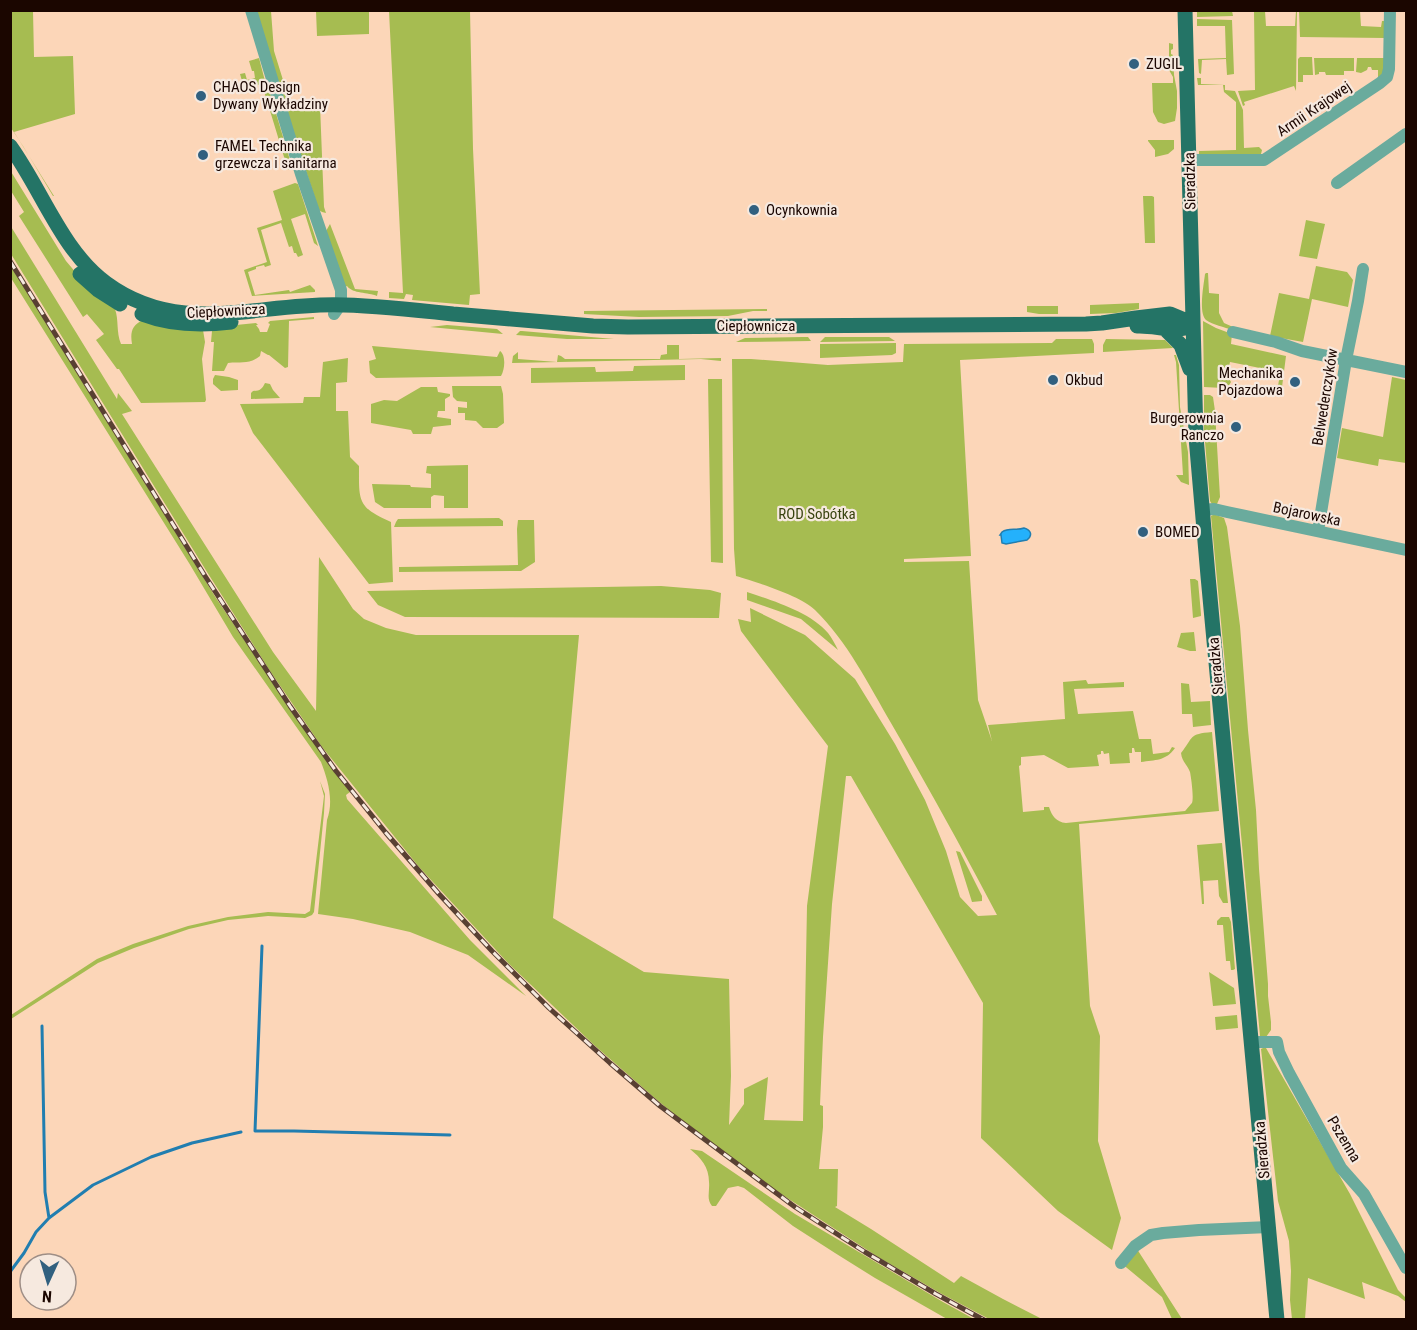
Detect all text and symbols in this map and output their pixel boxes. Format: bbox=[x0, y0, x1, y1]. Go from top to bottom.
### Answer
place label: ZUGIL bbox=[1146, 55, 1182, 73]
marker: ZUGIL bbox=[1127, 57, 1141, 71]
place label: CHAOS Design Dywany Wykładziny bbox=[213, 78, 328, 113]
street label: Armii Krajowej bbox=[1274, 78, 1354, 140]
marker: CHAOS Design Dywany Wykładziny bbox=[194, 89, 208, 103]
place label: FAMEL Technika grzewcza i sanitarna bbox=[215, 137, 337, 172]
marker: FAMEL Technika grzewcza i sanitarna bbox=[196, 148, 210, 162]
street label: Sieradzka bbox=[1180, 152, 1200, 210]
place label: Ocynkownia bbox=[766, 201, 837, 219]
marker: Ocynkownia bbox=[747, 203, 761, 217]
street label: Ciepłownicza bbox=[186, 300, 266, 322]
street label: Ciepłownicza bbox=[717, 317, 795, 335]
street label: Belwederczyków bbox=[1308, 347, 1342, 447]
place label: Mechanika Pojazdowa bbox=[1218, 364, 1283, 399]
place label: Okbud bbox=[1065, 371, 1103, 389]
marker: Okbud bbox=[1046, 373, 1060, 387]
marker: Mechanika Pojazdowa bbox=[1288, 375, 1302, 389]
place label: Burgerownia Ranczo bbox=[1150, 409, 1224, 444]
marker: Burgerownia Ranczo bbox=[1229, 420, 1243, 434]
street label: Bojarowska bbox=[1271, 498, 1343, 530]
park label: ROD Sobótka bbox=[778, 505, 856, 523]
place label: BOMED bbox=[1155, 523, 1200, 541]
marker: BOMED bbox=[1136, 525, 1150, 539]
street label: Sieradzka bbox=[1205, 636, 1227, 696]
street label: Pszenna bbox=[1323, 1113, 1365, 1165]
street label: Sieradzka bbox=[1251, 1120, 1273, 1180]
north arrow bbox=[18, 1252, 78, 1312]
text: N bbox=[41, 1287, 53, 1306]

